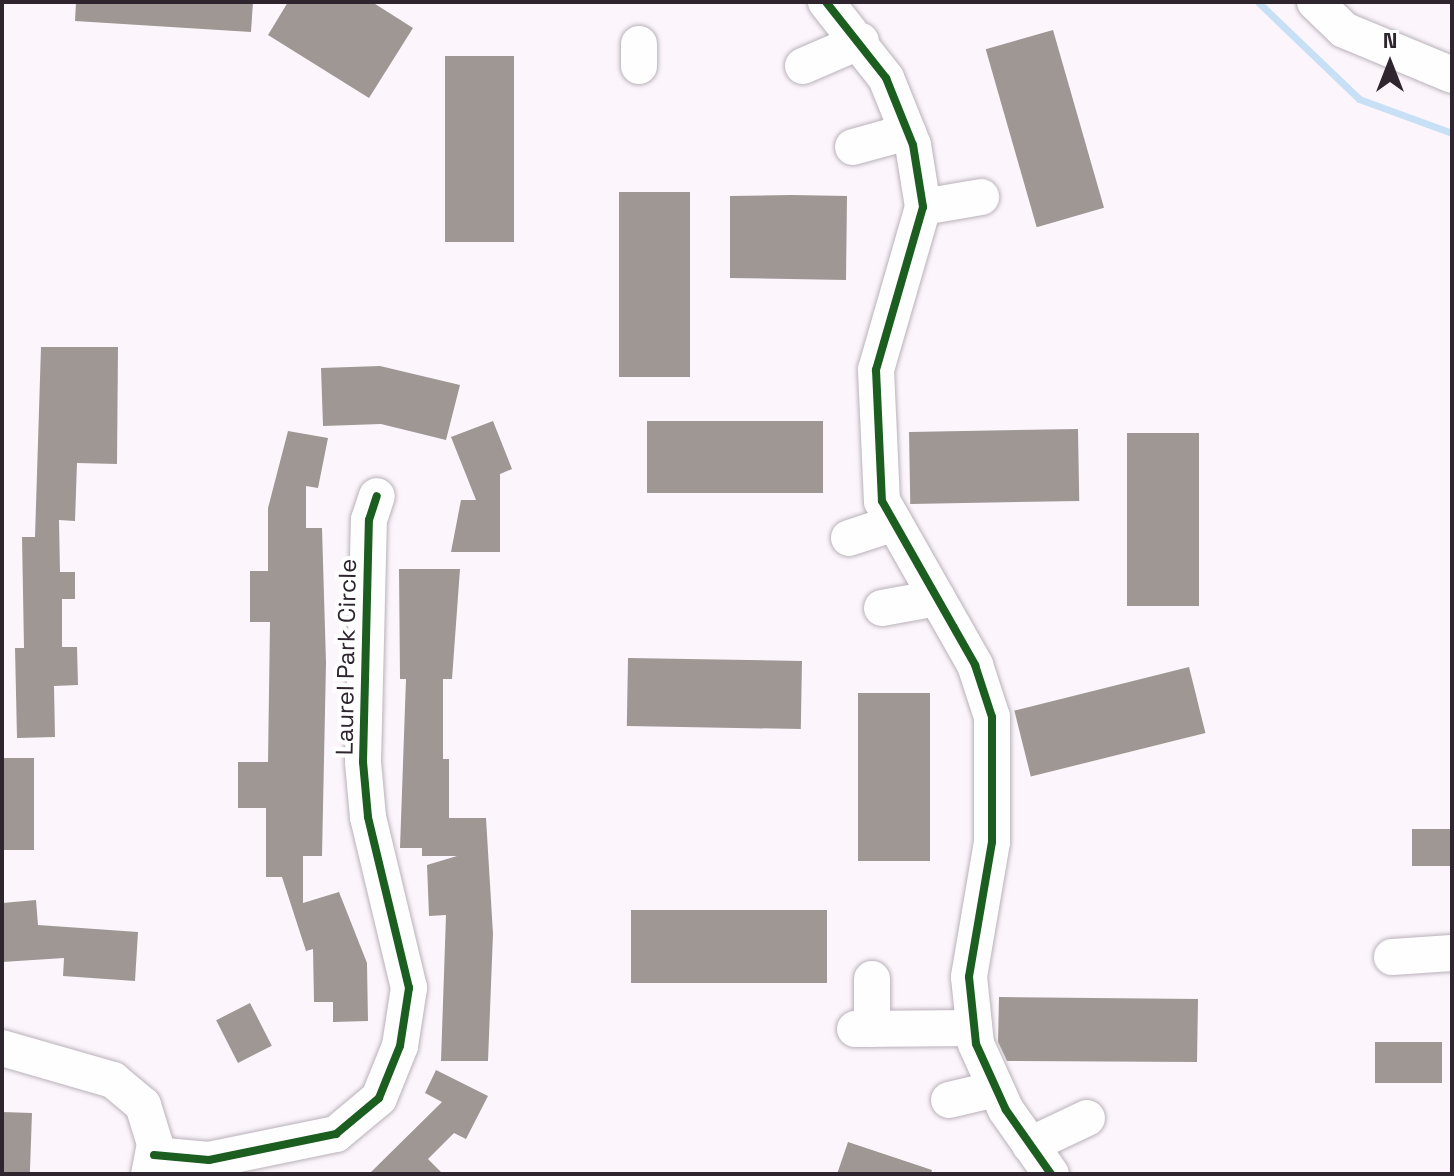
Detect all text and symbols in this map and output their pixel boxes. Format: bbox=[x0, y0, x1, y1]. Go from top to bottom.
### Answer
north arrow bbox=[1350, 24, 1430, 104]
text: N bbox=[1383, 26, 1397, 54]
street label: Laurel Park Circle bbox=[330, 558, 362, 756]

